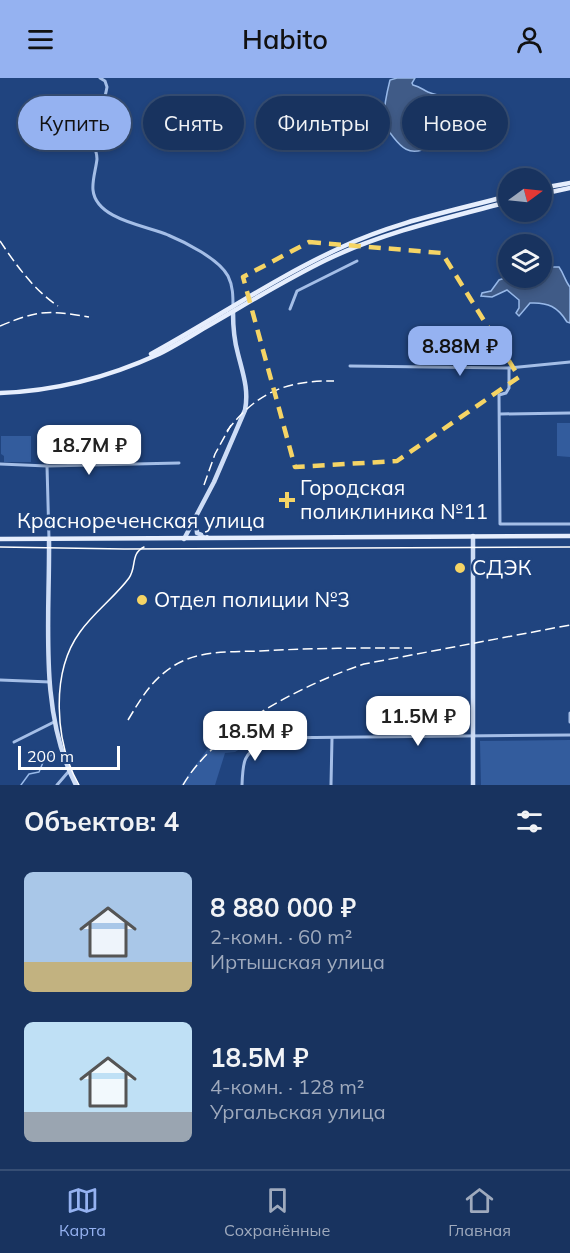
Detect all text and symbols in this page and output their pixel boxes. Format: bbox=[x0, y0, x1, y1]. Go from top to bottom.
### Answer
text: Habito bbox=[242, 22, 328, 56]
icon: menu bbox=[24, 23, 57, 56]
icon: person bbox=[513, 23, 546, 56]
chip: Купить bbox=[18, 96, 131, 150]
chip: Снять bbox=[143, 96, 244, 150]
chip: Фильтры bbox=[256, 96, 390, 150]
chip: Новое bbox=[402, 96, 508, 150]
north arrow bbox=[498, 168, 552, 222]
map controls bbox=[498, 168, 552, 288]
button: layers bbox=[498, 234, 552, 288]
pin: 8.88M ₽ bbox=[405, 326, 515, 377]
text: 8.88M ₽ bbox=[422, 333, 498, 358]
pin: 18.7M ₽ bbox=[34, 425, 144, 476]
text: 18.7M ₽ bbox=[51, 432, 127, 457]
place label: Городская поликлиника №11 bbox=[300, 474, 488, 524]
marker: Городская поликлиника №11 bbox=[278, 491, 296, 509]
street label: Краснореченская улица bbox=[17, 507, 265, 533]
place label: СДЭК bbox=[472, 554, 532, 580]
marker: СДЭК bbox=[453, 561, 467, 575]
place label: Отдел полиции №3 bbox=[154, 586, 350, 612]
marker: Отдел полиции №3 bbox=[135, 593, 149, 607]
pin: 11.5M ₽ bbox=[363, 696, 473, 747]
text: 11.5M ₽ bbox=[380, 703, 456, 728]
pin: 18.5M ₽ bbox=[200, 711, 310, 762]
text: 18.5M ₽ bbox=[217, 718, 293, 743]
scale bar bbox=[18, 743, 120, 770]
text: 200 m bbox=[27, 746, 74, 766]
text: Объектов: 4 bbox=[24, 805, 179, 838]
icon: filters bbox=[513, 805, 546, 838]
text: 8 880 000 ₽ bbox=[210, 891, 356, 924]
icon: home bbox=[72, 896, 144, 968]
text: 2-комн. · 60 m² bbox=[210, 924, 352, 949]
text: Иртышская улица bbox=[210, 949, 385, 974]
text: 18.5M ₽ bbox=[210, 1041, 309, 1074]
icon: home bbox=[72, 1046, 144, 1118]
text: 4-комн. · 128 m² bbox=[210, 1074, 364, 1099]
text: Ургальская улица bbox=[210, 1099, 386, 1124]
tab: Карта bbox=[59, 1184, 106, 1240]
tab: Сохранённые bbox=[224, 1184, 330, 1240]
tab: Главная bbox=[448, 1184, 511, 1240]

